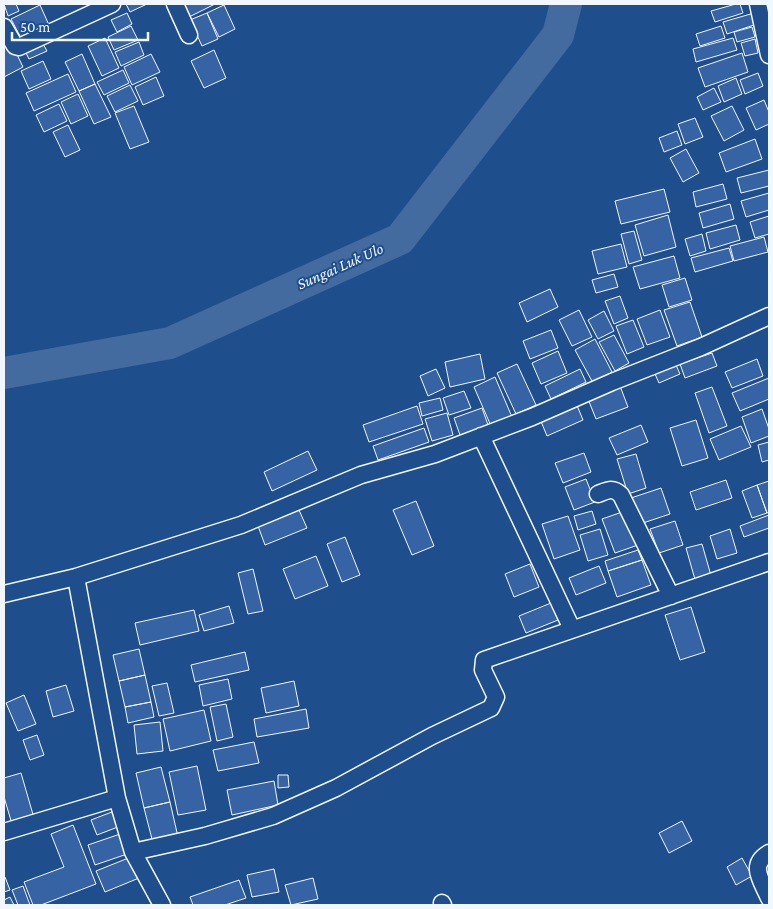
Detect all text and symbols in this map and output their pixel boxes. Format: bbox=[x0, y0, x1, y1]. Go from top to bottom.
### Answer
scale bar bbox=[12, 10, 149, 42]
text: 50 m bbox=[20, 19, 50, 35]
water label: Sungai Luk Ulo bbox=[294, 239, 386, 293]

